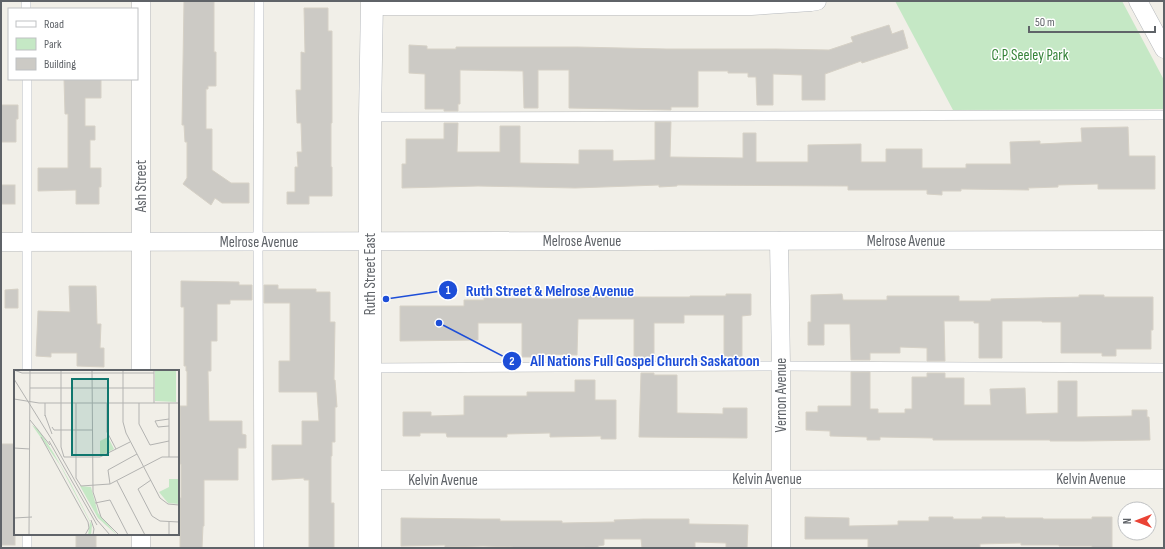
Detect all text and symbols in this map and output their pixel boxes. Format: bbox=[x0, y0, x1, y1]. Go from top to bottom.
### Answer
legend bbox=[8, 8, 138, 80]
scale bar bbox=[1029, 8, 1155, 34]
text: 50 m bbox=[1035, 15, 1055, 30]
text: Road bbox=[44, 17, 64, 32]
text: Park bbox=[44, 37, 62, 52]
park label: C.P. Seeley Park bbox=[992, 46, 1069, 65]
text: Building bbox=[44, 57, 76, 72]
street label: Ash Street bbox=[132, 159, 151, 213]
street label: Ruth Street East bbox=[361, 232, 380, 315]
street label: Melrose Avenue bbox=[543, 232, 621, 251]
street label: Melrose Avenue bbox=[867, 232, 945, 251]
street label: Melrose Avenue bbox=[220, 233, 298, 252]
callout: Ruth Street & Melrose Avenue bbox=[438, 276, 642, 304]
text: Ruth Street & Melrose Avenue bbox=[466, 282, 634, 301]
text: 1 bbox=[446, 283, 451, 298]
callout: All Nations Full Gospel Church Saskatoon bbox=[502, 347, 767, 375]
text: All Nations Full Gospel Church Saskatoon bbox=[529, 352, 760, 371]
text: 2 bbox=[509, 354, 515, 369]
street label: Vernon Avenue bbox=[772, 358, 791, 432]
inset map bbox=[14, 370, 179, 535]
street label: Kelvin Avenue bbox=[732, 470, 802, 489]
street label: Kelvin Avenue bbox=[1056, 470, 1126, 489]
street label: Kelvin Avenue bbox=[408, 471, 478, 490]
north arrow bbox=[1117, 501, 1157, 541]
text: N bbox=[1121, 518, 1134, 524]

